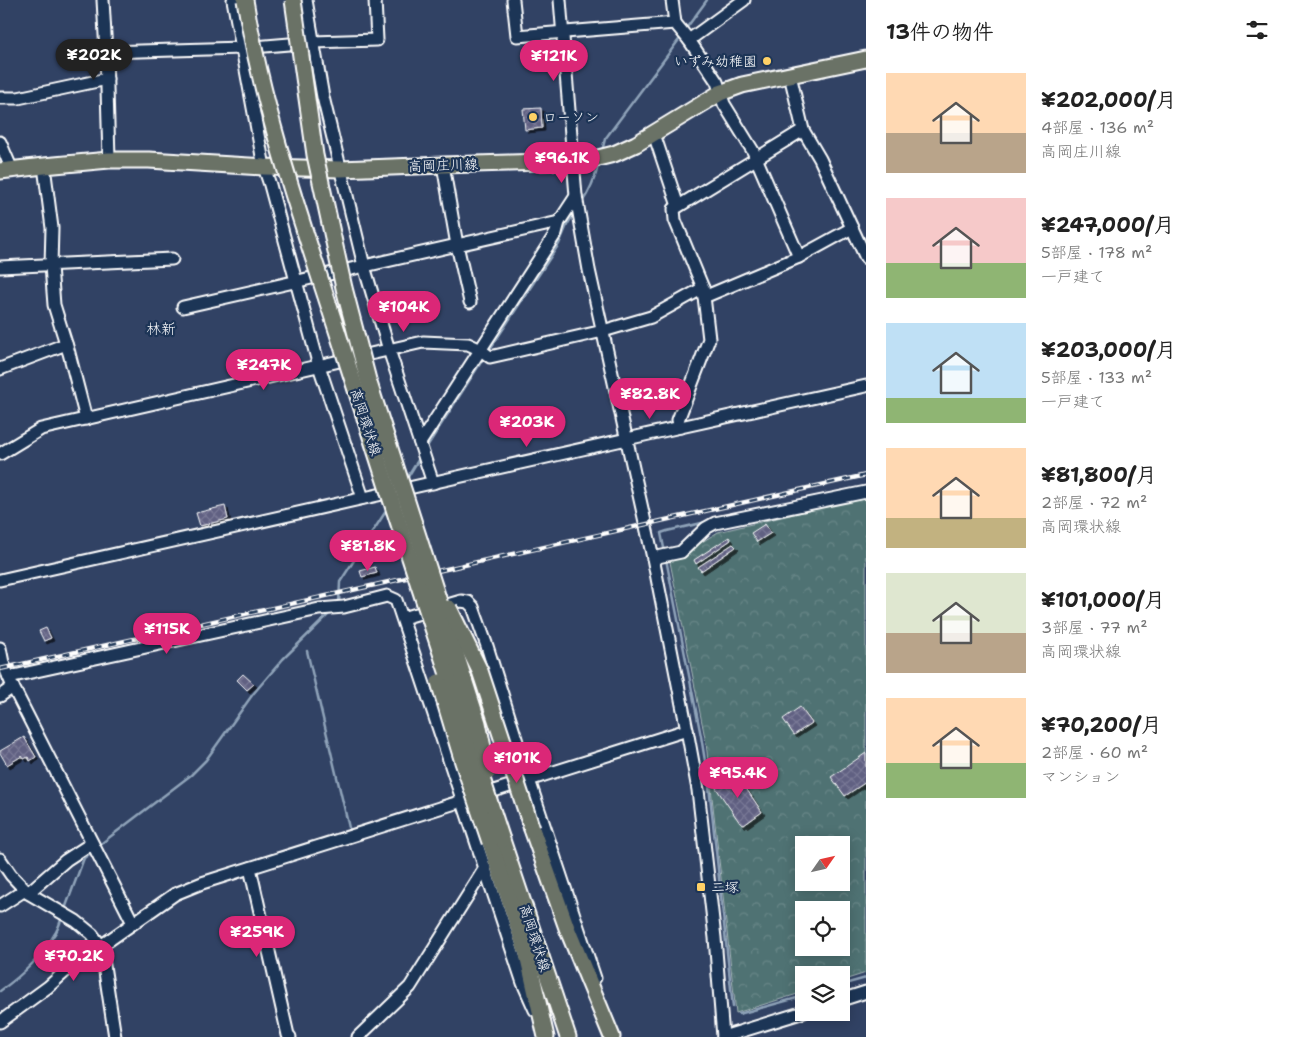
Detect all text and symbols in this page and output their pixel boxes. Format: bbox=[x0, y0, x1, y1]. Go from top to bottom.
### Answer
icon: filters bbox=[1243, 16, 1271, 44]
text: 13件の物件 bbox=[886, 18, 994, 46]
pin: ¥202K bbox=[59, 38, 129, 81]
pin: ¥121K bbox=[519, 39, 589, 82]
text: ¥202K bbox=[67, 44, 121, 65]
text: ¥121K bbox=[531, 45, 577, 66]
place label: いずみ幼稚園 bbox=[674, 52, 757, 70]
marker: いずみ幼稚園 bbox=[761, 55, 773, 67]
text: ¥202,000/月 bbox=[1041, 86, 1177, 114]
icon: home bbox=[926, 93, 986, 153]
place label: ローソン bbox=[543, 108, 599, 126]
marker: ローソン bbox=[527, 111, 539, 123]
text: 4部屋 · 136 m² bbox=[1041, 117, 1154, 138]
text: 高岡庄川線 bbox=[1041, 141, 1121, 162]
pin: ¥96.1K bbox=[521, 142, 603, 184]
text: ¥96.1K bbox=[535, 147, 589, 168]
street label: 高岡庄川線 bbox=[408, 155, 478, 175]
text: ¥247,000/月 bbox=[1041, 211, 1174, 239]
icon: home bbox=[926, 218, 986, 278]
text: 5部屋 · 178 m² bbox=[1041, 242, 1152, 263]
text: 一戸建て bbox=[1041, 266, 1105, 287]
pin: ¥104K bbox=[369, 290, 439, 333]
text: ¥104K bbox=[379, 296, 429, 317]
district label: 林新 bbox=[146, 319, 176, 339]
text: ¥203,000/月 bbox=[1041, 336, 1176, 364]
icon: home bbox=[926, 343, 986, 403]
pin: ¥247K bbox=[229, 348, 299, 391]
text: ¥247K bbox=[237, 354, 291, 375]
text: 5部屋 · 133 m² bbox=[1041, 367, 1152, 388]
pin: ¥82.8K bbox=[609, 378, 691, 420]
text: ¥82.8K bbox=[620, 383, 680, 404]
street label: 高岡環状線 bbox=[347, 386, 385, 458]
text: 一戸建て bbox=[1041, 391, 1105, 412]
pin: ¥203K bbox=[492, 406, 562, 448]
text: ¥203K bbox=[500, 411, 555, 432]
text: ¥81,800/月 bbox=[1041, 461, 1157, 489]
icon: home bbox=[926, 468, 986, 528]
text: 2部屋 · 72 m² bbox=[1041, 492, 1147, 513]
text: 高岡環状線 bbox=[1041, 516, 1121, 537]
pin: ¥81.8K bbox=[327, 530, 409, 572]
text: ¥81.8K bbox=[340, 535, 396, 556]
text: ¥101,000/月 bbox=[1041, 586, 1165, 614]
icon: home bbox=[926, 593, 986, 653]
pin: ¥115K bbox=[132, 612, 202, 655]
text: 3部屋 · 77 m² bbox=[1041, 617, 1148, 638]
text: ¥115K bbox=[144, 618, 190, 639]
text: 高岡環状線 bbox=[1041, 641, 1121, 662]
text: ¥70,200/月 bbox=[1041, 711, 1162, 739]
icon: home bbox=[926, 718, 986, 778]
pin: ¥101K bbox=[482, 742, 552, 784]
text: 2部屋 · 60 m² bbox=[1041, 742, 1148, 763]
text: ¥101K bbox=[494, 747, 540, 768]
pin: ¥95.4K bbox=[697, 756, 779, 799]
text: ¥95.4K bbox=[709, 762, 767, 783]
text: マンション bbox=[1041, 766, 1120, 787]
north arrow bbox=[795, 836, 850, 891]
map controls bbox=[795, 836, 850, 1021]
place label: 二塚 bbox=[711, 878, 739, 896]
marker: 二塚 bbox=[695, 881, 707, 893]
button: locate bbox=[795, 901, 850, 956]
street label: 高岡環状線 bbox=[516, 902, 554, 974]
pin: ¥259K bbox=[222, 916, 292, 958]
text: ¥259K bbox=[230, 921, 284, 942]
pin: ¥70.2K bbox=[33, 940, 115, 982]
text: ¥70.2K bbox=[44, 945, 104, 966]
button: layers bbox=[795, 966, 850, 1021]

